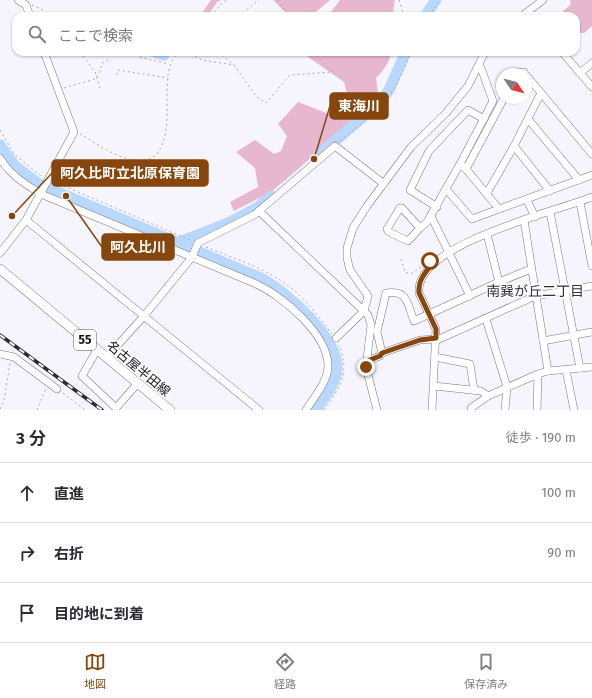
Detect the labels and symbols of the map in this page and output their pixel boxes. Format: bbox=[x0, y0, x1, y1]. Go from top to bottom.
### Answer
north arrow bbox=[496, 68, 532, 104]
callout: 東海川 bbox=[330, 93, 388, 119]
text: 東海川 bbox=[338, 98, 380, 115]
callout: 阿久比町立北原保育園 bbox=[52, 160, 208, 186]
text: 阿久比町立北原保育園 bbox=[60, 165, 200, 182]
callout: 阿久比川 bbox=[102, 234, 174, 260]
text: 阿久比川 bbox=[110, 239, 166, 256]
route start bbox=[421, 252, 439, 270]
district label: 南巽が丘二丁目 bbox=[486, 283, 584, 300]
road number: 55 bbox=[74, 330, 96, 350]
street label: 名古屋半田線 bbox=[104, 338, 173, 399]
route end bbox=[357, 358, 375, 376]

